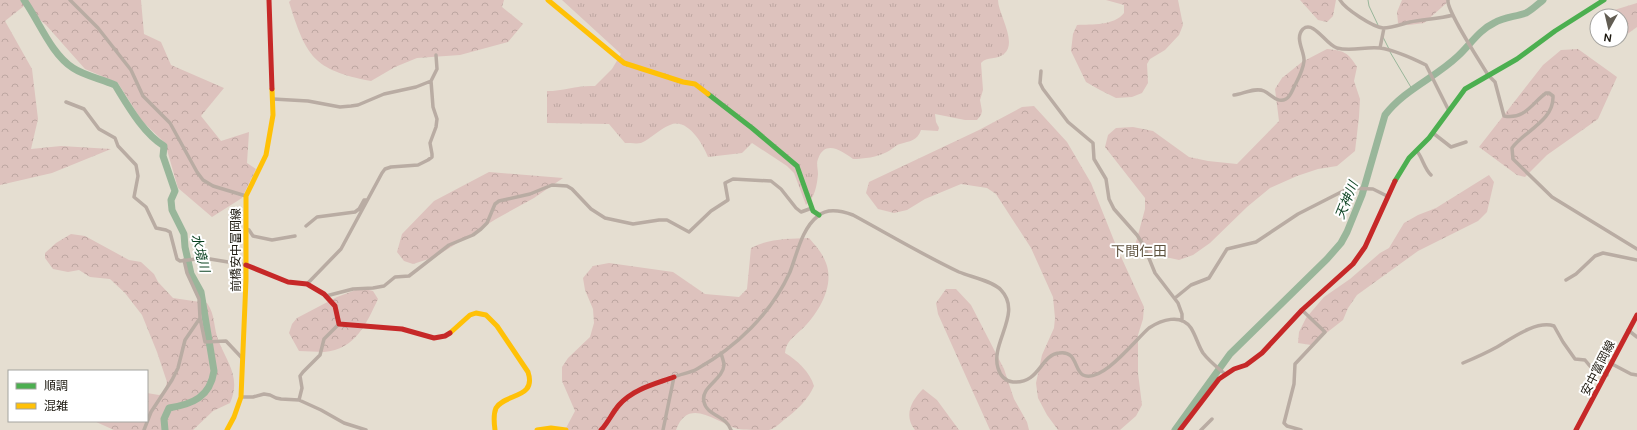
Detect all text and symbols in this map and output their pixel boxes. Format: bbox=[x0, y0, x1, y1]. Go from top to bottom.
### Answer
north arrow bbox=[1589, 8, 1629, 48]
text: N bbox=[1603, 30, 1613, 45]
water label: 天神川 bbox=[1331, 177, 1362, 221]
street label: 前橋安中富岡線 bbox=[228, 208, 244, 292]
water label: 水境川 bbox=[188, 232, 214, 276]
district label: 下間仁田 bbox=[1111, 242, 1167, 260]
street label: 安中富岡線 bbox=[1577, 338, 1619, 398]
legend bbox=[8, 370, 148, 422]
text: 順調 bbox=[44, 378, 68, 394]
text: 混雑 bbox=[44, 398, 68, 414]

